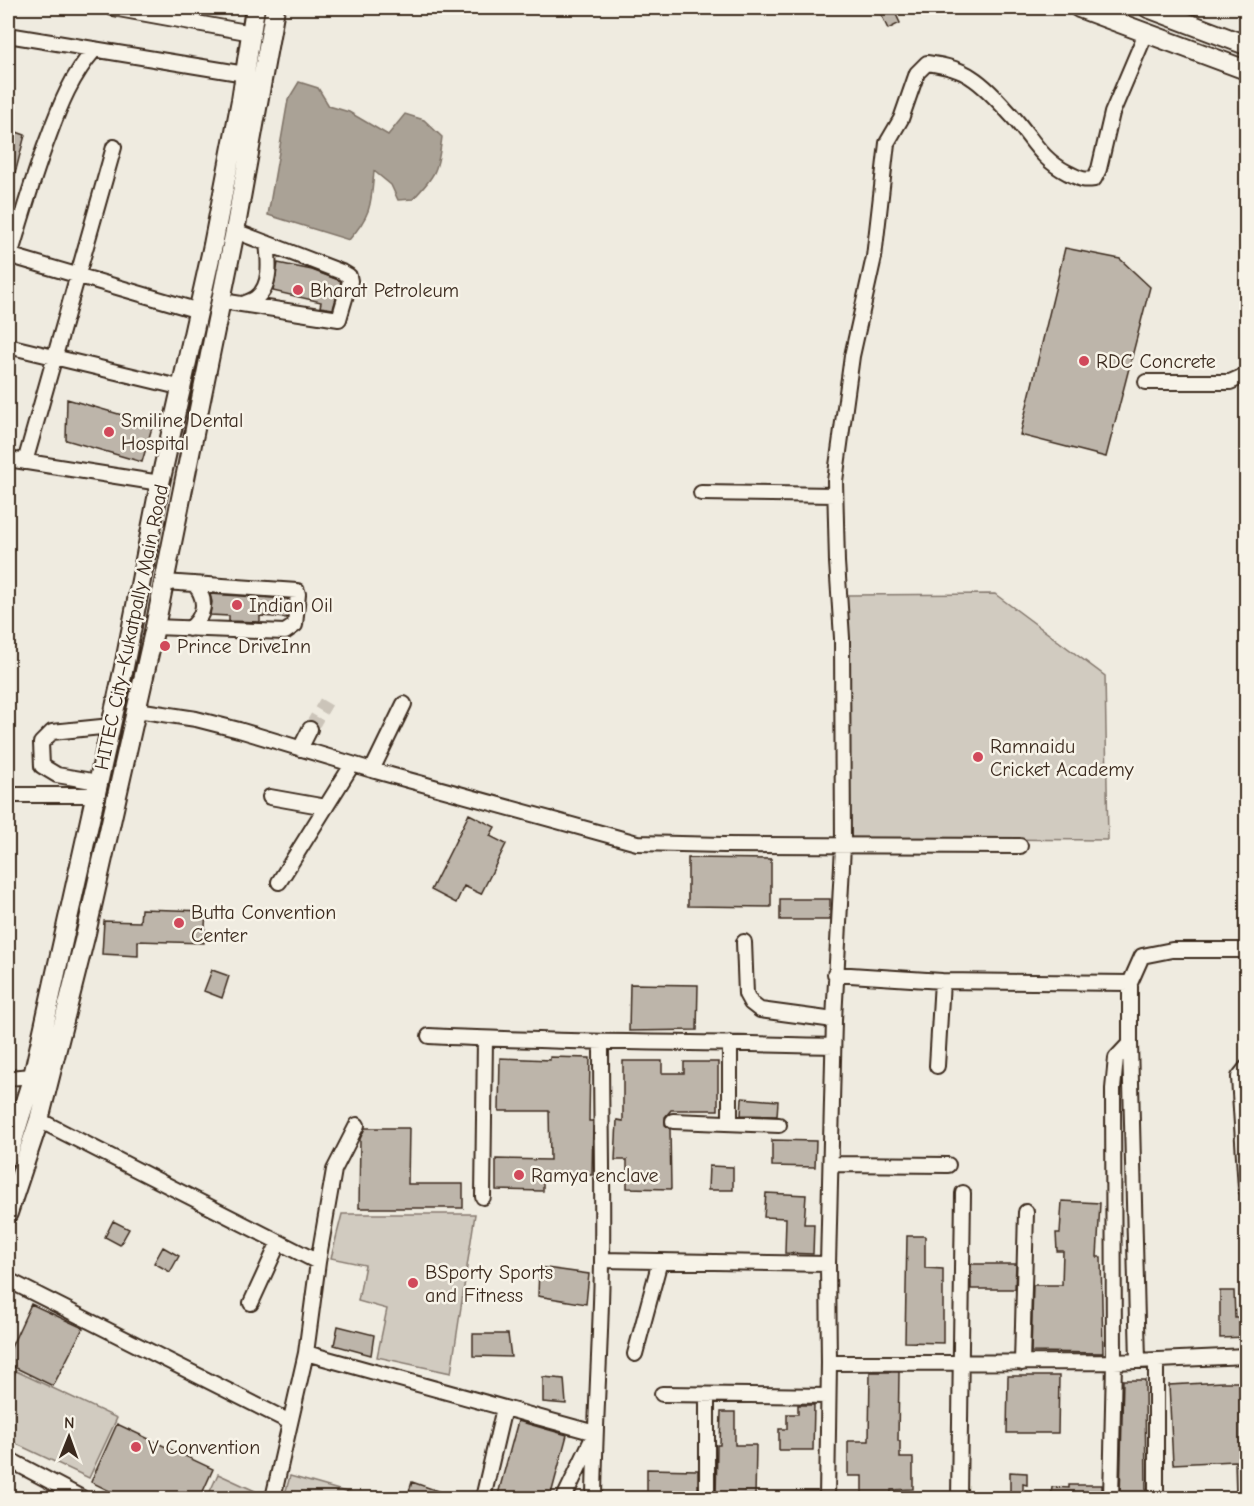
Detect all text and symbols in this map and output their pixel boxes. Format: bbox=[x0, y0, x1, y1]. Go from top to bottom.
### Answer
place label: Bharat Petroleum bbox=[310, 279, 459, 302]
marker: Bharat Petroleum bbox=[291, 283, 305, 297]
place label: RDC Concrete bbox=[1096, 350, 1216, 373]
marker: RDC Concrete bbox=[1077, 354, 1091, 368]
place label: Smiline Dental Hospital bbox=[121, 409, 243, 455]
marker: Smiline Dental Hospital bbox=[102, 425, 116, 439]
street label: HITEC City–Kukatpally Main Road bbox=[90, 482, 173, 772]
place label: Indian Oil bbox=[249, 594, 333, 617]
marker: Indian Oil bbox=[230, 598, 244, 612]
place label: Prince DriveInn bbox=[177, 635, 311, 658]
marker: Prince DriveInn bbox=[158, 639, 172, 653]
place label: Ramnaidu Cricket Academy bbox=[990, 735, 1134, 781]
marker: Ramnaidu Cricket Academy bbox=[971, 750, 985, 764]
place label: Butta Convention Center bbox=[191, 901, 336, 947]
marker: Butta Convention Center bbox=[172, 916, 186, 930]
place label: Ramya enclave bbox=[531, 1164, 659, 1187]
marker: Ramya enclave bbox=[512, 1168, 526, 1182]
place label: BSporty Sports and Fitness bbox=[425, 1261, 553, 1307]
marker: BSporty Sports and Fitness bbox=[406, 1276, 420, 1290]
north arrow bbox=[39, 1407, 99, 1467]
text: N bbox=[64, 1414, 75, 1432]
place label: V Convention bbox=[148, 1436, 260, 1459]
marker: V Convention bbox=[129, 1440, 143, 1454]

